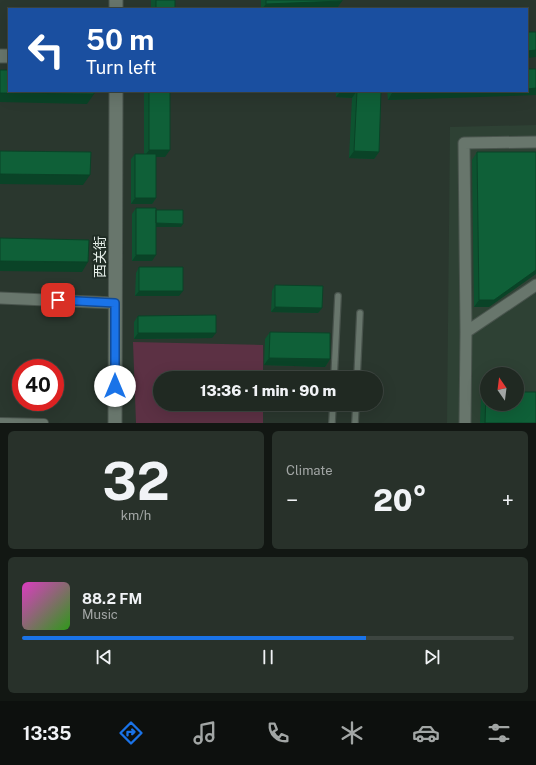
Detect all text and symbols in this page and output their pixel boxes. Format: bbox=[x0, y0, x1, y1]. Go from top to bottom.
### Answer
text: 50 m bbox=[86, 23, 154, 56]
icon: left bbox=[20, 24, 72, 76]
text: Turn left bbox=[86, 57, 156, 78]
street label: 西关街 bbox=[92, 236, 108, 278]
pin bbox=[41, 283, 75, 317]
icon: arrive bbox=[47, 289, 69, 311]
speed limit sign: 40 bbox=[12, 359, 64, 411]
position arrow bbox=[94, 365, 136, 407]
north arrow bbox=[480, 367, 524, 411]
map controls bbox=[480, 367, 524, 411]
text: 13:36 · 1 min · 90 m bbox=[200, 382, 336, 399]
text: 32 bbox=[102, 451, 170, 512]
text: Climate bbox=[286, 463, 333, 478]
text: 20° bbox=[373, 482, 427, 518]
text: − bbox=[286, 487, 298, 513]
text: + bbox=[502, 487, 514, 513]
text: km/h bbox=[121, 508, 151, 523]
text: 88.2 FM bbox=[82, 590, 142, 607]
text: Music bbox=[82, 607, 118, 622]
icon: previous bbox=[93, 646, 115, 668]
icon: pause bbox=[257, 646, 279, 668]
icon: next bbox=[421, 646, 443, 668]
icon: directions bbox=[117, 719, 145, 747]
icon: music bbox=[191, 719, 219, 747]
icon: phone bbox=[264, 719, 292, 747]
icon: climate bbox=[338, 719, 366, 747]
icon: car bbox=[412, 719, 440, 747]
icon: filters bbox=[485, 719, 513, 747]
text: 13:35 bbox=[23, 723, 71, 744]

